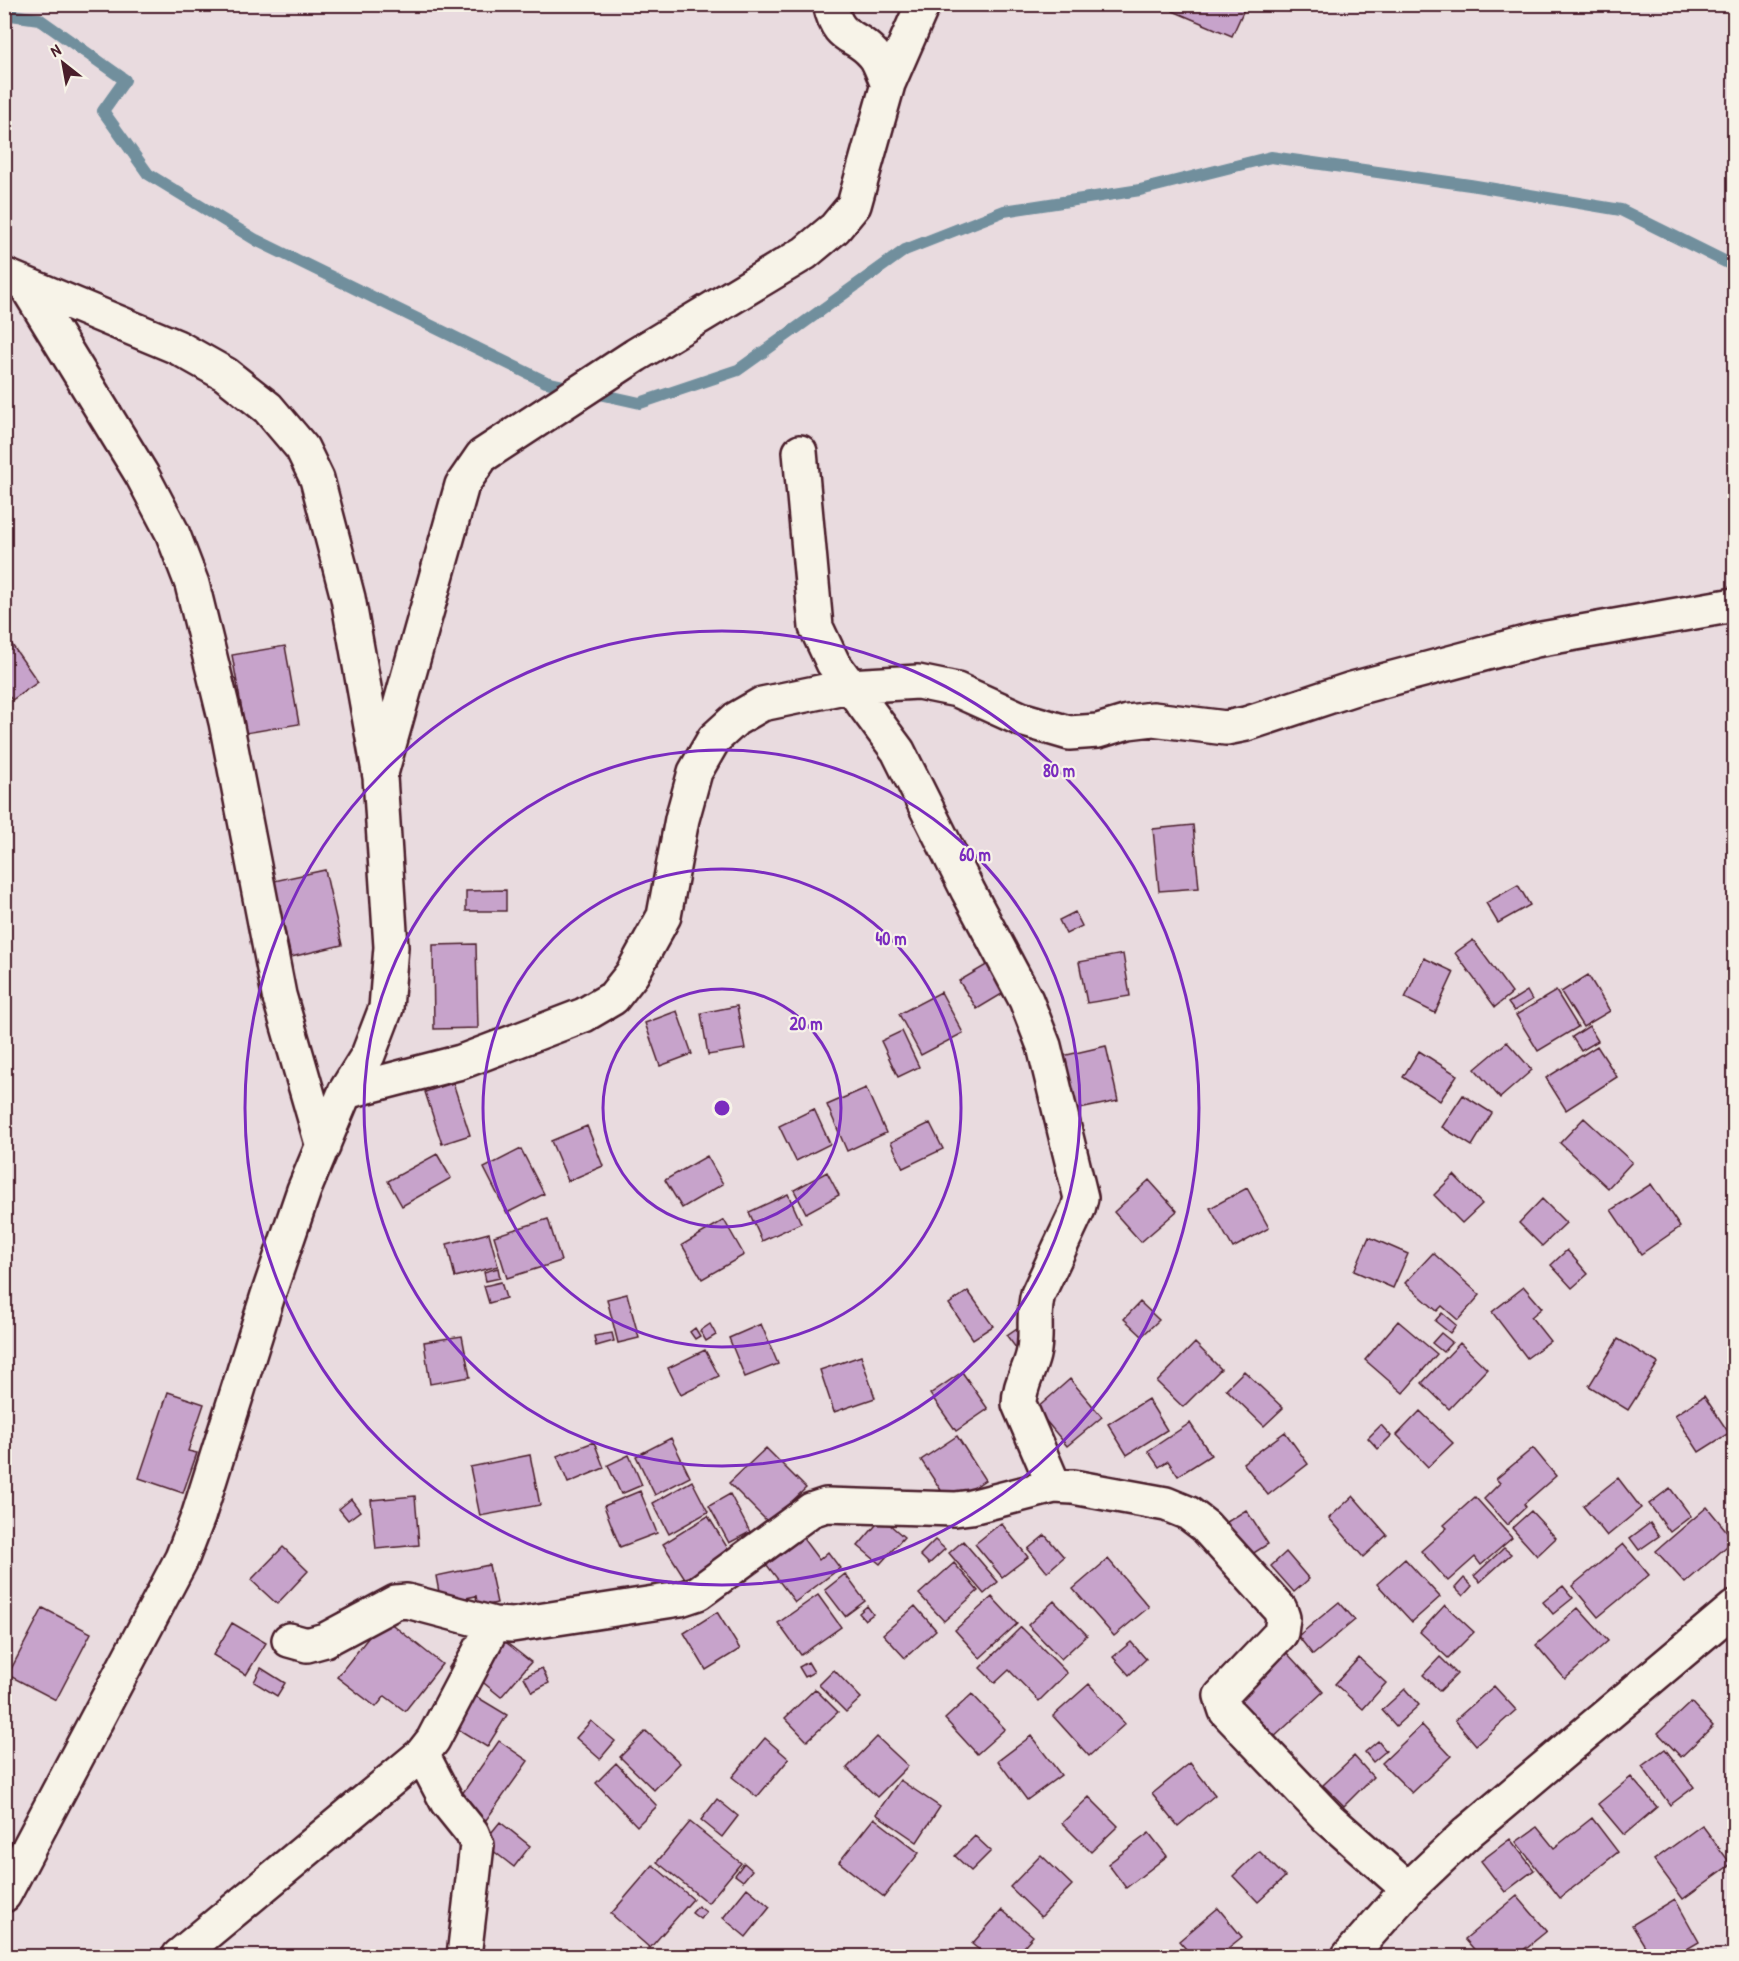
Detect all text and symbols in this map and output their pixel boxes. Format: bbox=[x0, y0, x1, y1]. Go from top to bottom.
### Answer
north arrow bbox=[33, 33, 93, 93]
text: N bbox=[46, 38, 65, 62]
text: 80 m bbox=[1043, 758, 1075, 783]
text: 60 m bbox=[959, 842, 991, 867]
text: 40 m bbox=[875, 926, 907, 951]
text: 20 m bbox=[790, 1011, 822, 1036]
centre of rings bbox=[712, 1098, 732, 1118]

